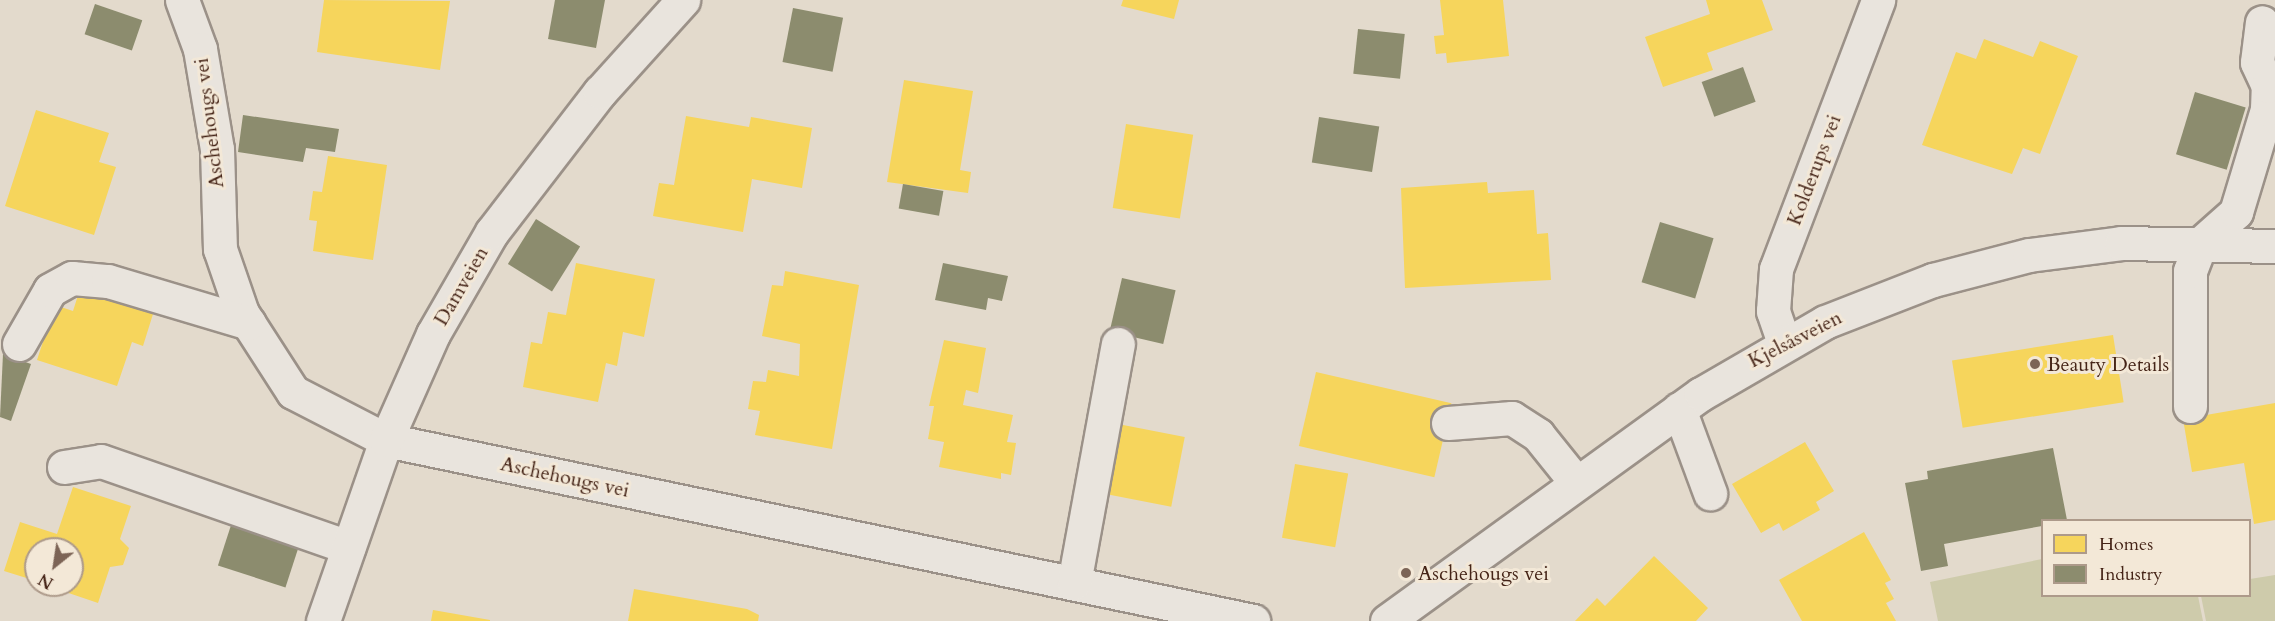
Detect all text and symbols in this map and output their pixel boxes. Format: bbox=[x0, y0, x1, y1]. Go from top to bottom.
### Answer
street label: Aschehougs vei bbox=[189, 57, 229, 189]
street label: Kolderups vei bbox=[1782, 111, 1846, 229]
street label: Damveien bbox=[429, 242, 493, 330]
street label: Kjelsåsveien bbox=[1744, 305, 1846, 373]
place label: Beauty Details bbox=[2047, 352, 2169, 376]
marker: Beauty Details bbox=[2028, 357, 2042, 371]
street label: Aschehougs vei bbox=[498, 452, 632, 502]
legend bbox=[2041, 519, 2251, 597]
text: Homes bbox=[2099, 532, 2153, 557]
north arrow bbox=[24, 537, 84, 597]
place label: Aschehougs vei bbox=[1418, 561, 1549, 585]
text: Industry bbox=[2099, 562, 2163, 587]
marker: Aschehougs vei bbox=[1399, 566, 1413, 580]
text: N bbox=[34, 568, 58, 594]

